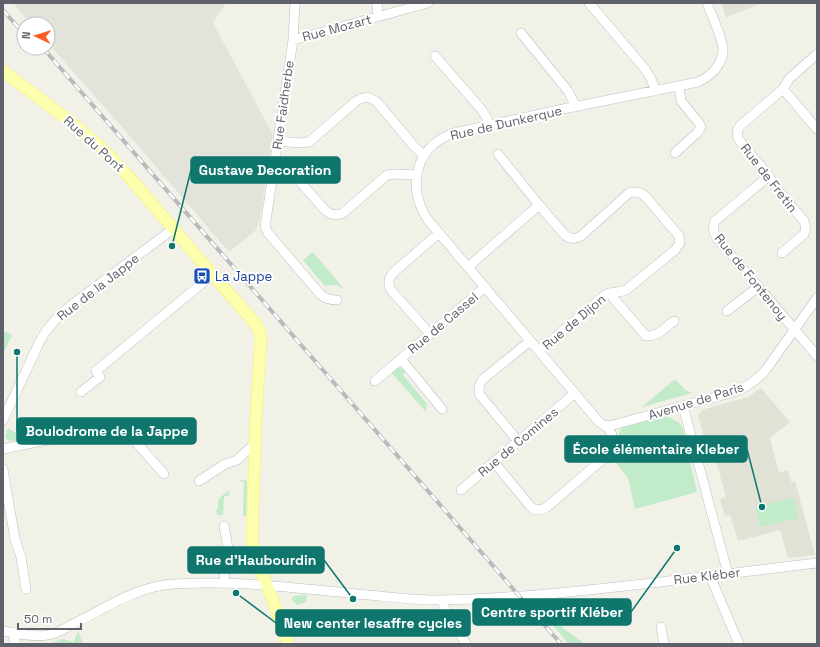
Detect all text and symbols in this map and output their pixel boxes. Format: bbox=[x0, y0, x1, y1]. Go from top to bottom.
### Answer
street label: Rue Mozart bbox=[300, 11, 374, 45]
north arrow bbox=[16, 16, 56, 56]
text: N bbox=[19, 31, 33, 39]
street label: Rue Faidherbe bbox=[268, 59, 298, 151]
street label: Rue de Dunkerque bbox=[448, 102, 564, 144]
street label: Rue du Pont bbox=[60, 112, 128, 176]
street label: Rue de Fretin bbox=[737, 140, 801, 216]
callout: Gustave Decoration bbox=[191, 157, 340, 183]
text: Gustave Decoration bbox=[199, 161, 331, 179]
street label: Rue de Fontenoy bbox=[711, 230, 791, 324]
street label: Rue de la Jappe bbox=[53, 250, 143, 324]
bus stop icon: La Jappe bbox=[192, 266, 212, 286]
place label: La Jappe bbox=[215, 268, 272, 285]
street label: Rue de Cassel bbox=[404, 289, 482, 357]
street label: Rue de Dijon bbox=[539, 291, 609, 353]
street label: Avenue de Paris bbox=[646, 378, 746, 424]
street label: Rue de Comines bbox=[474, 403, 562, 481]
callout: Boulodrome de la Jappe bbox=[17, 418, 196, 444]
text: Boulodrome de la Jappe bbox=[25, 422, 189, 440]
callout: École élémentaire Kleber bbox=[565, 436, 747, 462]
text: École élémentaire Kleber bbox=[573, 440, 740, 458]
callout: Rue d'Haubourdin bbox=[188, 547, 324, 573]
text: Rue d'Haubourdin bbox=[196, 551, 316, 569]
street label: Rue Kléber bbox=[673, 563, 741, 589]
callout: Centre sportif Kléber bbox=[473, 599, 631, 625]
text: Centre sportif Kléber bbox=[481, 603, 624, 621]
scale bar bbox=[18, 605, 81, 631]
callout: New center lesaffre cycles bbox=[276, 610, 470, 636]
text: 50 m bbox=[24, 611, 52, 627]
text: New center lesaffre cycles bbox=[284, 614, 462, 632]

